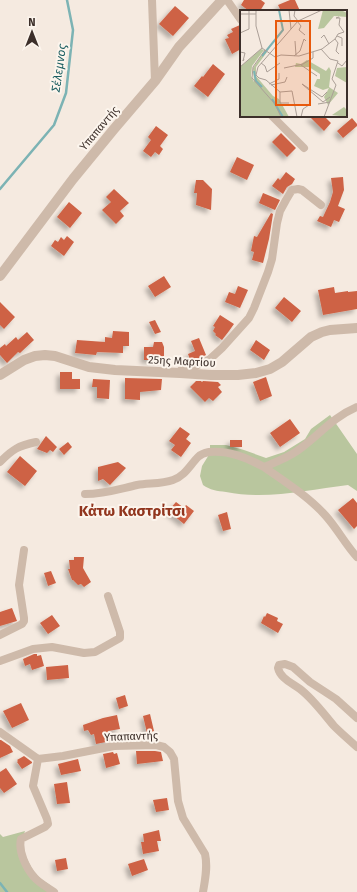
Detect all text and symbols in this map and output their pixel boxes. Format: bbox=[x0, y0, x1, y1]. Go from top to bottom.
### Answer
inset map bbox=[240, 10, 347, 117]
north arrow bbox=[12, 12, 52, 52]
text: N bbox=[28, 16, 36, 29]
water label: Σέλεμνος bbox=[49, 43, 69, 93]
street label: Υπαπαντής bbox=[77, 104, 122, 153]
street label: 25ης Μαρτίου bbox=[148, 353, 216, 370]
district label: Κάτω Καστρίτσι bbox=[79, 502, 185, 520]
street label: Υπαπαντής bbox=[104, 729, 158, 744]

